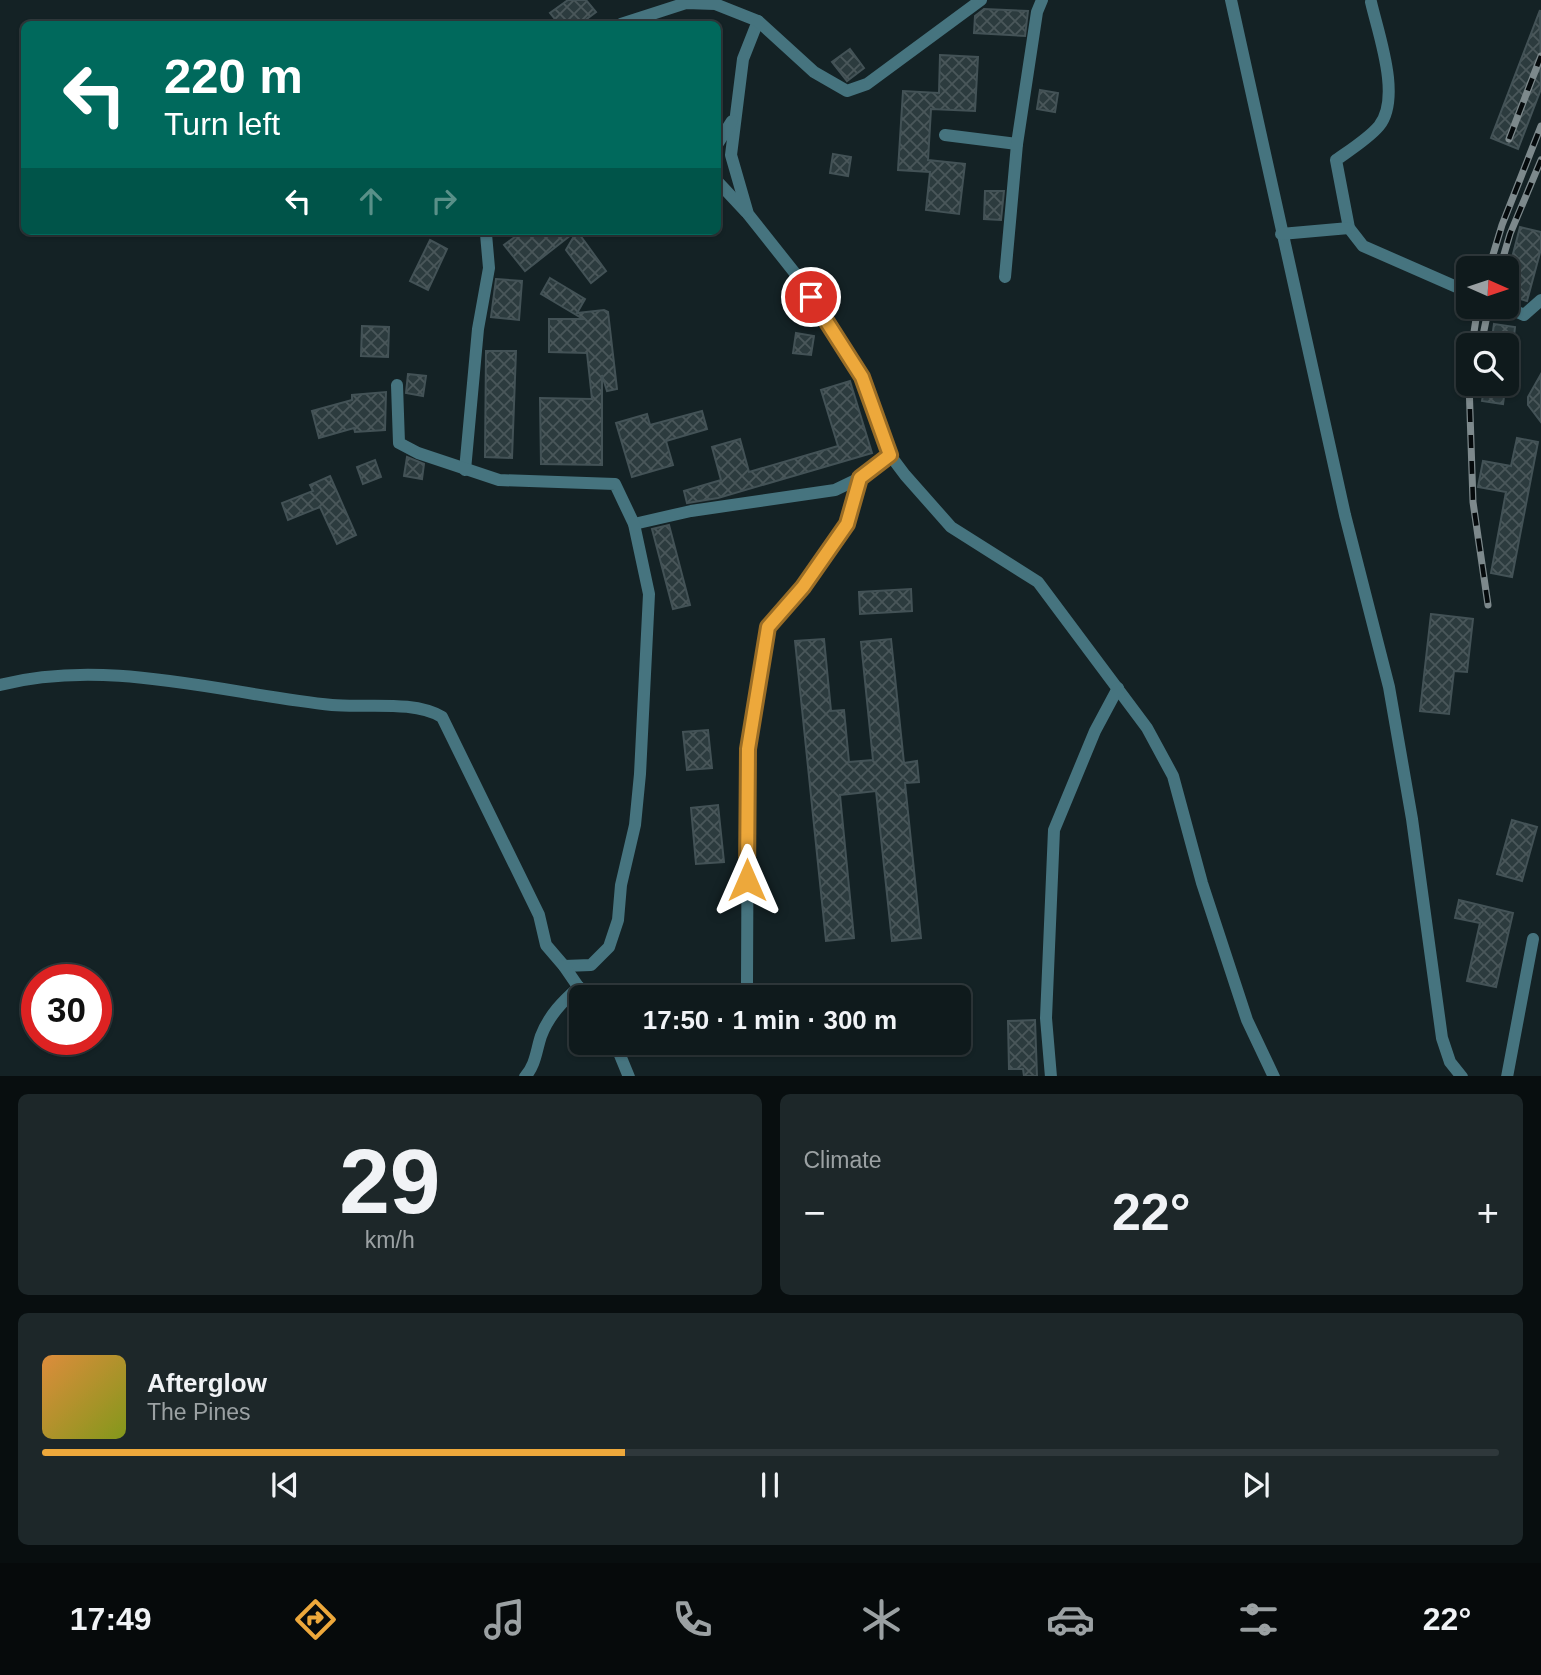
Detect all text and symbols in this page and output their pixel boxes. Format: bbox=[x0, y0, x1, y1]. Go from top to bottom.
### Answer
icon: left bbox=[49, 49, 140, 140]
text: 220 m bbox=[164, 49, 303, 103]
text: Turn left bbox=[164, 106, 280, 142]
icon: left bbox=[279, 182, 317, 220]
icon: ahead bbox=[352, 182, 390, 220]
icon: right bbox=[425, 182, 463, 220]
north arrow bbox=[1456, 256, 1519, 318]
map controls bbox=[1456, 256, 1519, 396]
pin bbox=[781, 267, 841, 327]
icon: arrive bbox=[792, 278, 830, 316]
button: search bbox=[1456, 333, 1519, 396]
position arrow bbox=[710, 843, 784, 917]
speed limit sign: 30 bbox=[21, 964, 112, 1055]
text: 17:50 · 1 min · 300 m bbox=[643, 1005, 897, 1035]
text: 29 bbox=[339, 1131, 440, 1232]
text: Climate bbox=[804, 1147, 881, 1173]
text: 22° bbox=[1112, 1183, 1191, 1241]
text: − bbox=[804, 1192, 826, 1234]
text: + bbox=[1477, 1192, 1499, 1234]
text: km/h bbox=[365, 1227, 415, 1253]
text: Afterglow bbox=[147, 1368, 267, 1398]
text: The Pines bbox=[147, 1399, 251, 1425]
icon: previous bbox=[266, 1466, 304, 1504]
icon: pause bbox=[751, 1466, 789, 1504]
icon: next bbox=[1237, 1466, 1275, 1504]
icon: directions bbox=[291, 1595, 340, 1644]
icon: music bbox=[480, 1595, 529, 1644]
icon: phone bbox=[668, 1595, 717, 1644]
icon: climate bbox=[857, 1595, 906, 1644]
icon: car bbox=[1046, 1595, 1095, 1644]
icon: filters bbox=[1234, 1595, 1283, 1644]
text: 17:49 bbox=[70, 1601, 152, 1637]
text: 22° bbox=[1423, 1601, 1471, 1637]

